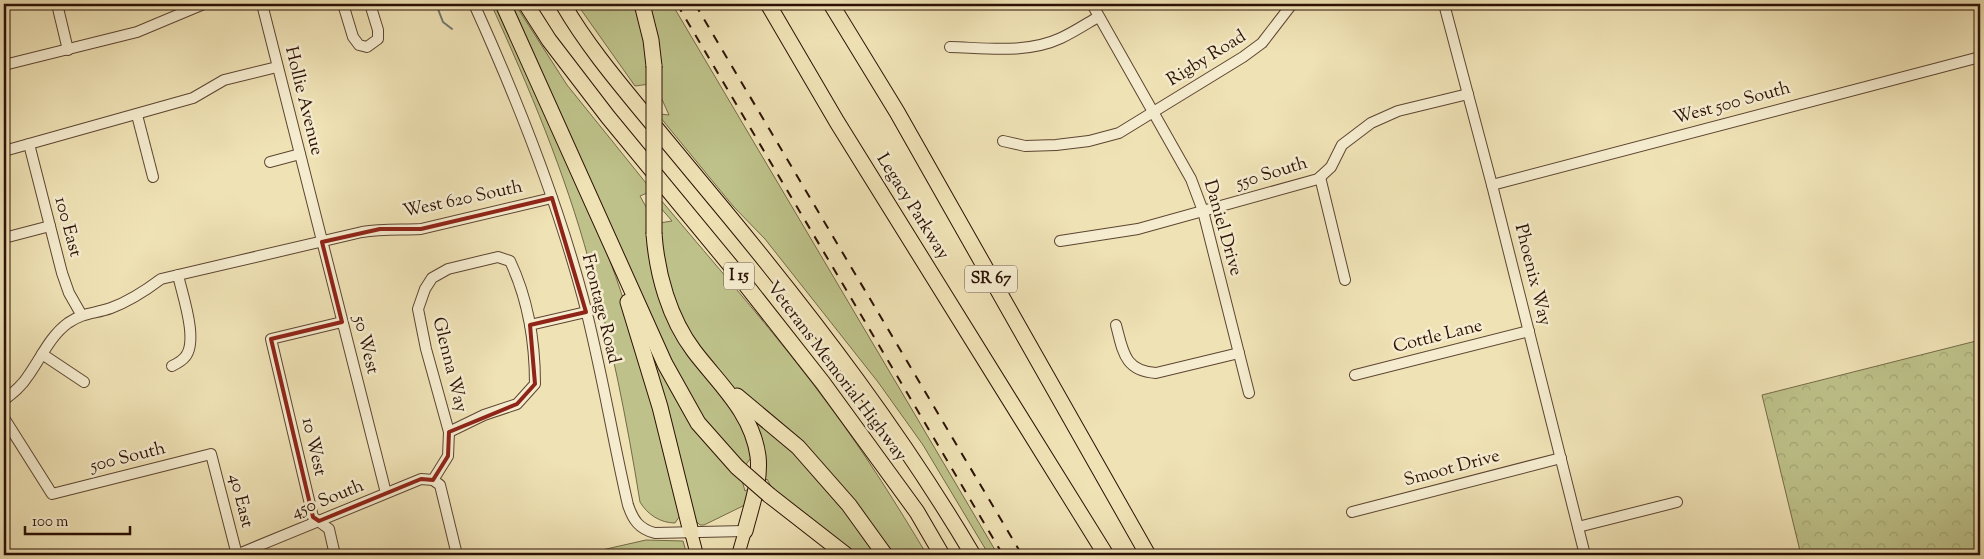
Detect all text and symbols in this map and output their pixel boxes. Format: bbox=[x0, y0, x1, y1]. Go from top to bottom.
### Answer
street label: Rigby Road bbox=[1162, 24, 1252, 94]
street label: Hollie Avenue bbox=[277, 44, 329, 158]
street label: West 500 South bbox=[1670, 76, 1794, 132]
street label: Legacy Parkway bbox=[869, 149, 955, 265]
street label: 550 South bbox=[1232, 151, 1311, 197]
street label: West 620 South bbox=[401, 175, 526, 225]
street label: Daniel Drive bbox=[1196, 177, 1248, 279]
street label: 100 East bbox=[47, 194, 87, 260]
street label: Phoenix Way bbox=[1507, 221, 1557, 329]
street label: Frontage Road bbox=[574, 251, 626, 367]
road number: I 15 bbox=[724, 262, 754, 290]
road number: SR 67 bbox=[965, 266, 1017, 292]
street label: Veterans Memorial Highway bbox=[760, 277, 912, 467]
street label: 50 West bbox=[345, 312, 385, 377]
street label: Cottle Lane bbox=[1391, 313, 1485, 361]
street label: Glenna Way bbox=[425, 315, 473, 415]
street label: 10 West bbox=[294, 415, 332, 479]
street label: 500 South bbox=[87, 436, 169, 480]
street label: Smoot Drive bbox=[1401, 444, 1503, 494]
street label: 40 East bbox=[221, 471, 259, 531]
street label: 450 South bbox=[288, 474, 369, 526]
scale bar bbox=[25, 504, 130, 536]
text: 100 m bbox=[32, 512, 69, 533]

